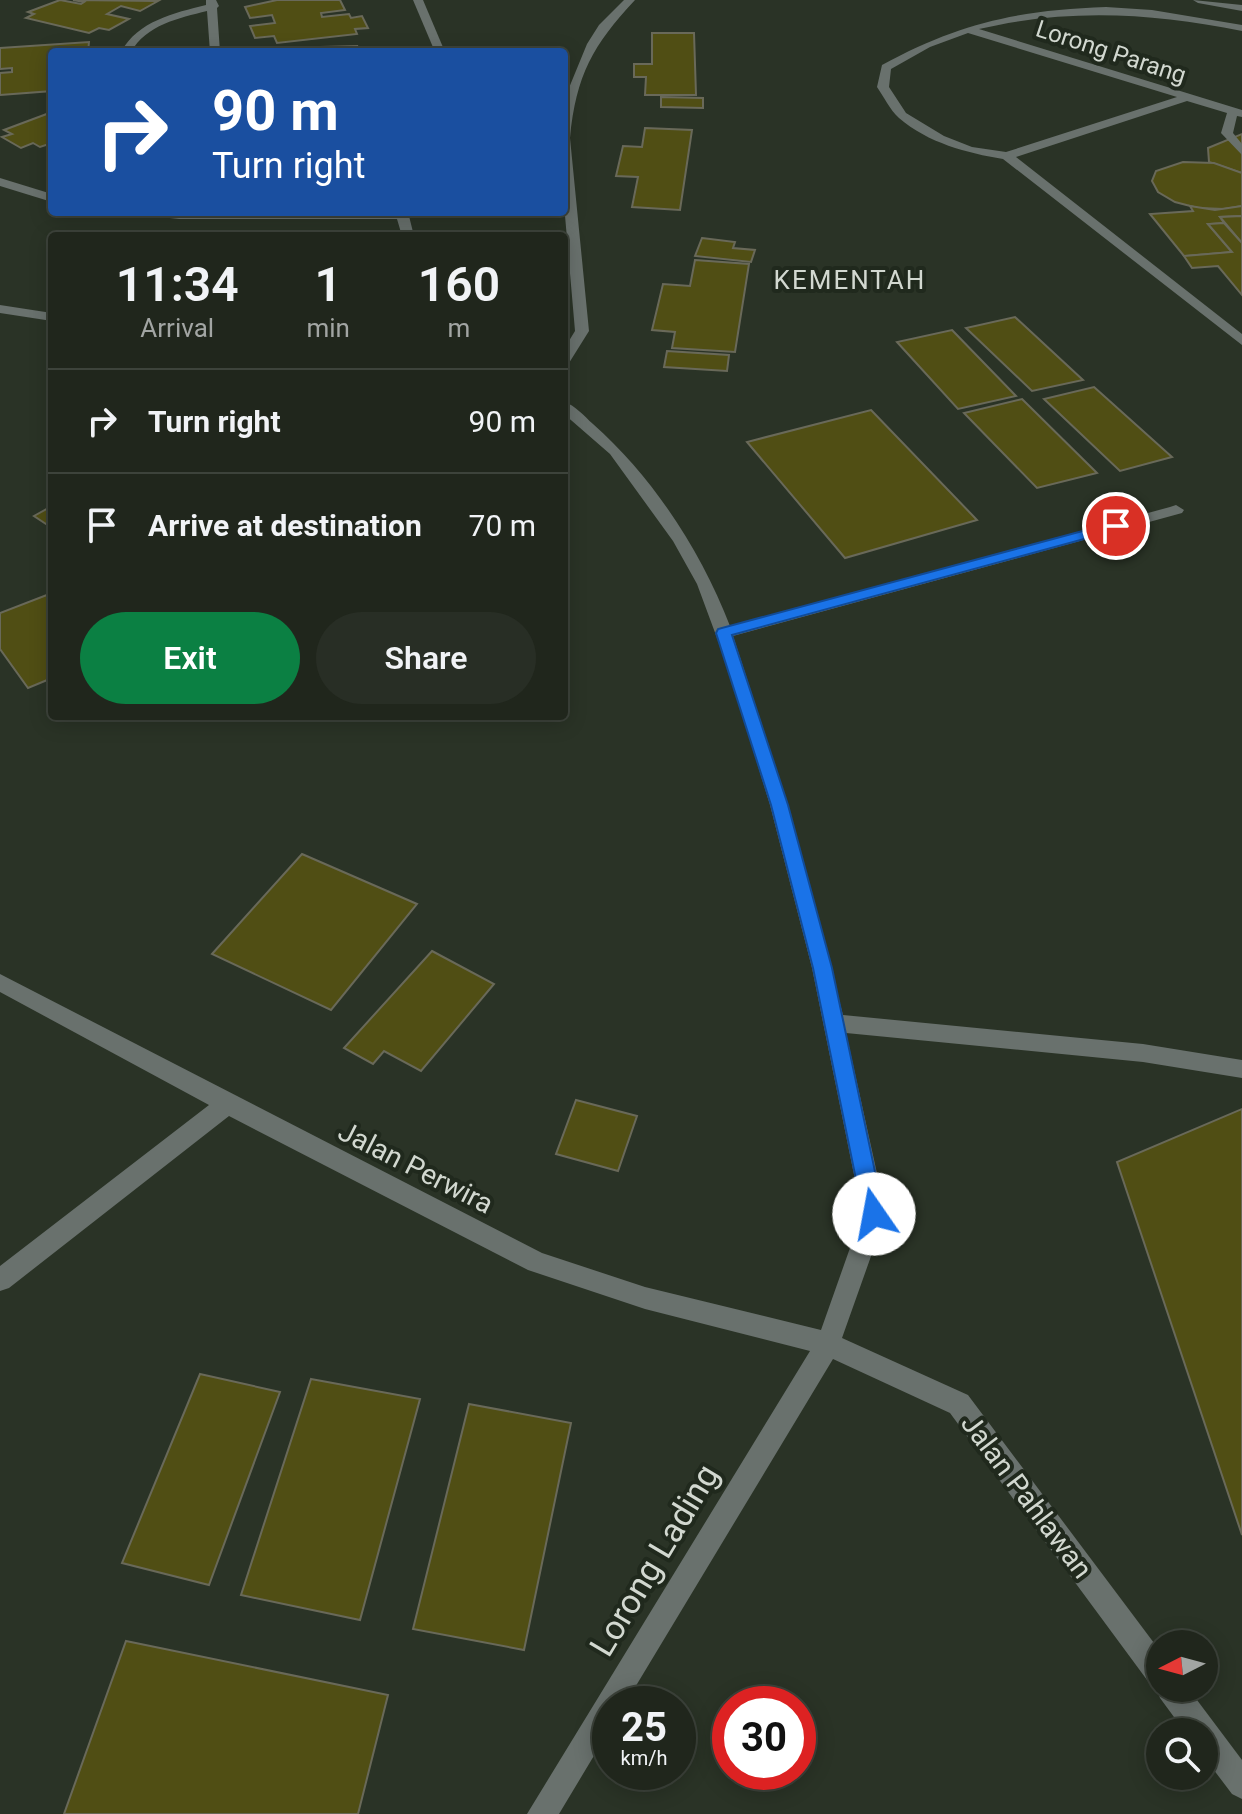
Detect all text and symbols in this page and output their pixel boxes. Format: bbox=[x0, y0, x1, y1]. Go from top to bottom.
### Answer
street label: Lorong Parang bbox=[1032, 15, 1190, 89]
text: 90 m bbox=[212, 78, 339, 144]
icon: right bbox=[80, 80, 184, 184]
text: Turn right bbox=[212, 145, 365, 187]
text: 11:34 bbox=[116, 256, 239, 313]
text: 1 bbox=[315, 256, 342, 313]
text: 160 bbox=[418, 256, 500, 313]
district label: KEMENTAH bbox=[774, 265, 926, 295]
text: Arrival bbox=[140, 313, 214, 343]
text: min bbox=[306, 313, 350, 343]
text: m bbox=[448, 313, 470, 343]
icon: right bbox=[80, 399, 124, 443]
text: Turn right bbox=[148, 404, 281, 439]
text: 90 m bbox=[469, 404, 536, 439]
pin bbox=[1082, 492, 1150, 560]
icon: arrive bbox=[80, 503, 124, 547]
icon: arrive bbox=[1094, 504, 1138, 548]
text: Arrive at destination bbox=[148, 508, 422, 543]
text: 70 m bbox=[469, 508, 536, 543]
button: Exit bbox=[80, 612, 300, 704]
button: Share bbox=[316, 612, 536, 704]
street label: Jalan Perwira bbox=[333, 1114, 499, 1221]
position arrow bbox=[832, 1172, 916, 1256]
street label: Jalan Pahlawan bbox=[954, 1408, 1099, 1585]
street label: Lorong Lading bbox=[581, 1457, 727, 1663]
north arrow bbox=[1146, 1630, 1218, 1702]
map controls bbox=[1146, 1630, 1218, 1790]
speed limit sign: 30 bbox=[712, 1686, 816, 1790]
text: 25 bbox=[621, 1704, 667, 1751]
button: search bbox=[1146, 1718, 1218, 1790]
text: km/h bbox=[621, 1746, 667, 1770]

